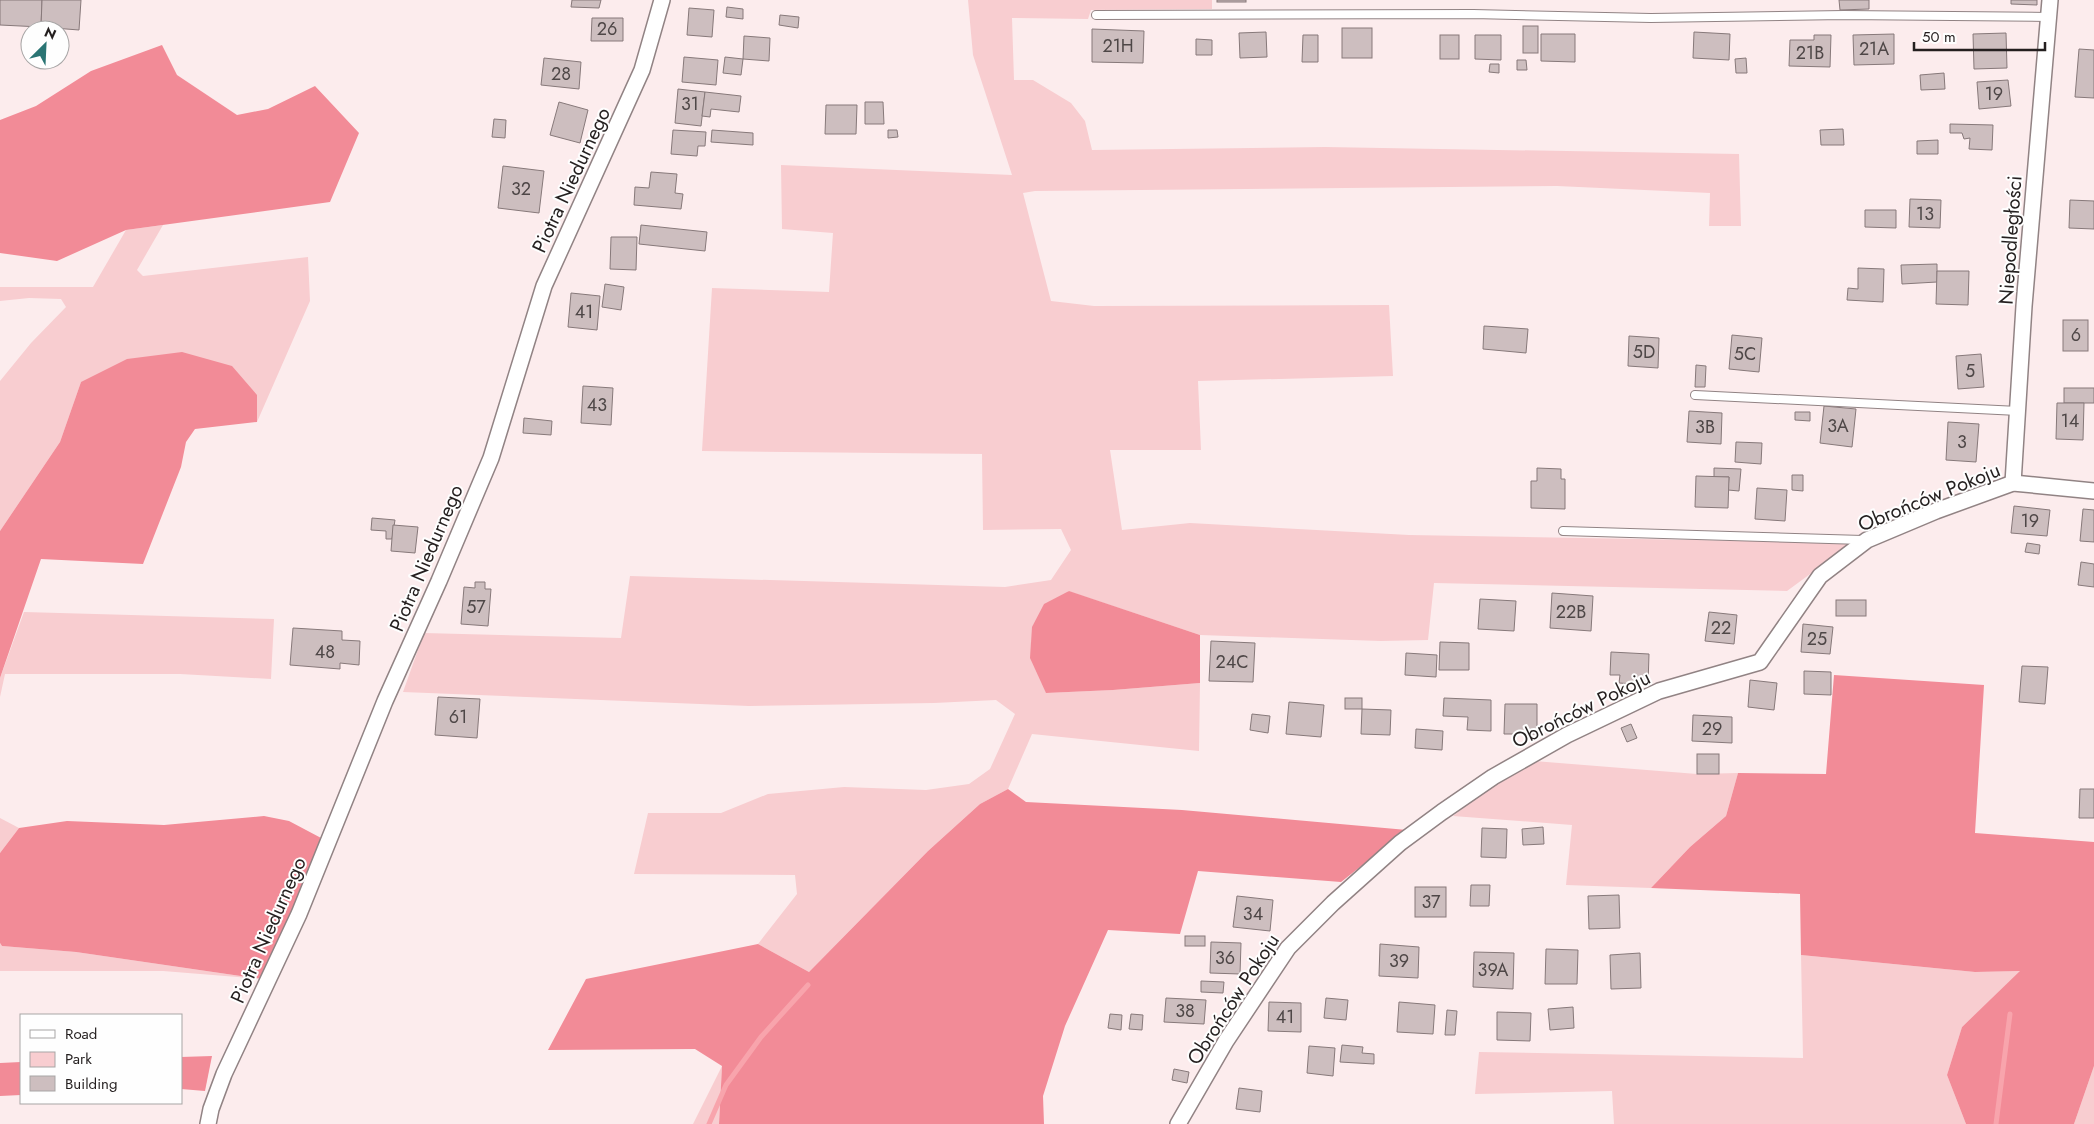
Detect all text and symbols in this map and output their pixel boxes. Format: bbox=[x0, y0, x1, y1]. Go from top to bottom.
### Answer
house number: 26 bbox=[597, 16, 617, 42]
north arrow bbox=[20, 20, 70, 70]
scale bar bbox=[1914, 20, 2045, 52]
text: N bbox=[41, 22, 59, 45]
text: 50 m bbox=[1922, 26, 1956, 48]
house number: 21H bbox=[1102, 33, 1134, 59]
house number: 21A bbox=[1859, 36, 1889, 62]
house number: 21B bbox=[1796, 40, 1824, 66]
house number: 28 bbox=[551, 61, 571, 87]
house number: 19 bbox=[1985, 81, 2003, 107]
house number: 31 bbox=[681, 91, 699, 117]
street label: Piotra Niedurnego bbox=[525, 103, 618, 258]
street label: Niepodległości bbox=[1992, 174, 2029, 306]
house number: 32 bbox=[511, 176, 531, 202]
house number: 13 bbox=[1916, 201, 1934, 227]
house number: 41 bbox=[575, 299, 593, 325]
house number: 6 bbox=[2071, 322, 2081, 348]
house number: 5D bbox=[1633, 339, 1655, 365]
house number: 5C bbox=[1734, 341, 1756, 367]
house number: 5 bbox=[1965, 358, 1975, 384]
house number: 43 bbox=[587, 392, 607, 418]
house number: 14 bbox=[2061, 408, 2079, 434]
house number: 3A bbox=[1827, 413, 1849, 439]
house number: 3B bbox=[1695, 414, 1715, 440]
house number: 3 bbox=[1957, 429, 1967, 455]
street label: Obrońców Pokoju bbox=[1854, 456, 2005, 539]
street label: Piotra Niedurnego bbox=[382, 480, 471, 636]
house number: 19 bbox=[2021, 508, 2039, 534]
house number: 57 bbox=[466, 594, 486, 620]
house number: 22B bbox=[1556, 599, 1586, 625]
house number: 22 bbox=[1711, 615, 1731, 641]
house number: 25 bbox=[1807, 626, 1827, 652]
house number: 48 bbox=[315, 639, 335, 665]
house number: 24C bbox=[1215, 649, 1249, 675]
street label: Obrońców Pokoju bbox=[1507, 663, 1656, 756]
house number: 61 bbox=[449, 704, 467, 730]
house number: 29 bbox=[1702, 716, 1722, 742]
street label: Piotra Niedurnego bbox=[223, 852, 314, 1008]
house number: 37 bbox=[1421, 889, 1441, 915]
house number: 34 bbox=[1243, 901, 1263, 927]
street label: Obrońców Pokoju bbox=[1180, 928, 1287, 1071]
house number: 36 bbox=[1215, 945, 1235, 971]
house number: 39 bbox=[1389, 948, 1409, 974]
house number: 39A bbox=[1478, 957, 1509, 983]
house number: 38 bbox=[1175, 998, 1195, 1024]
house number: 41 bbox=[1276, 1004, 1294, 1030]
legend bbox=[20, 1014, 182, 1104]
text: Road bbox=[65, 1023, 97, 1045]
text: Park bbox=[65, 1048, 92, 1070]
text: Building bbox=[65, 1073, 117, 1095]

